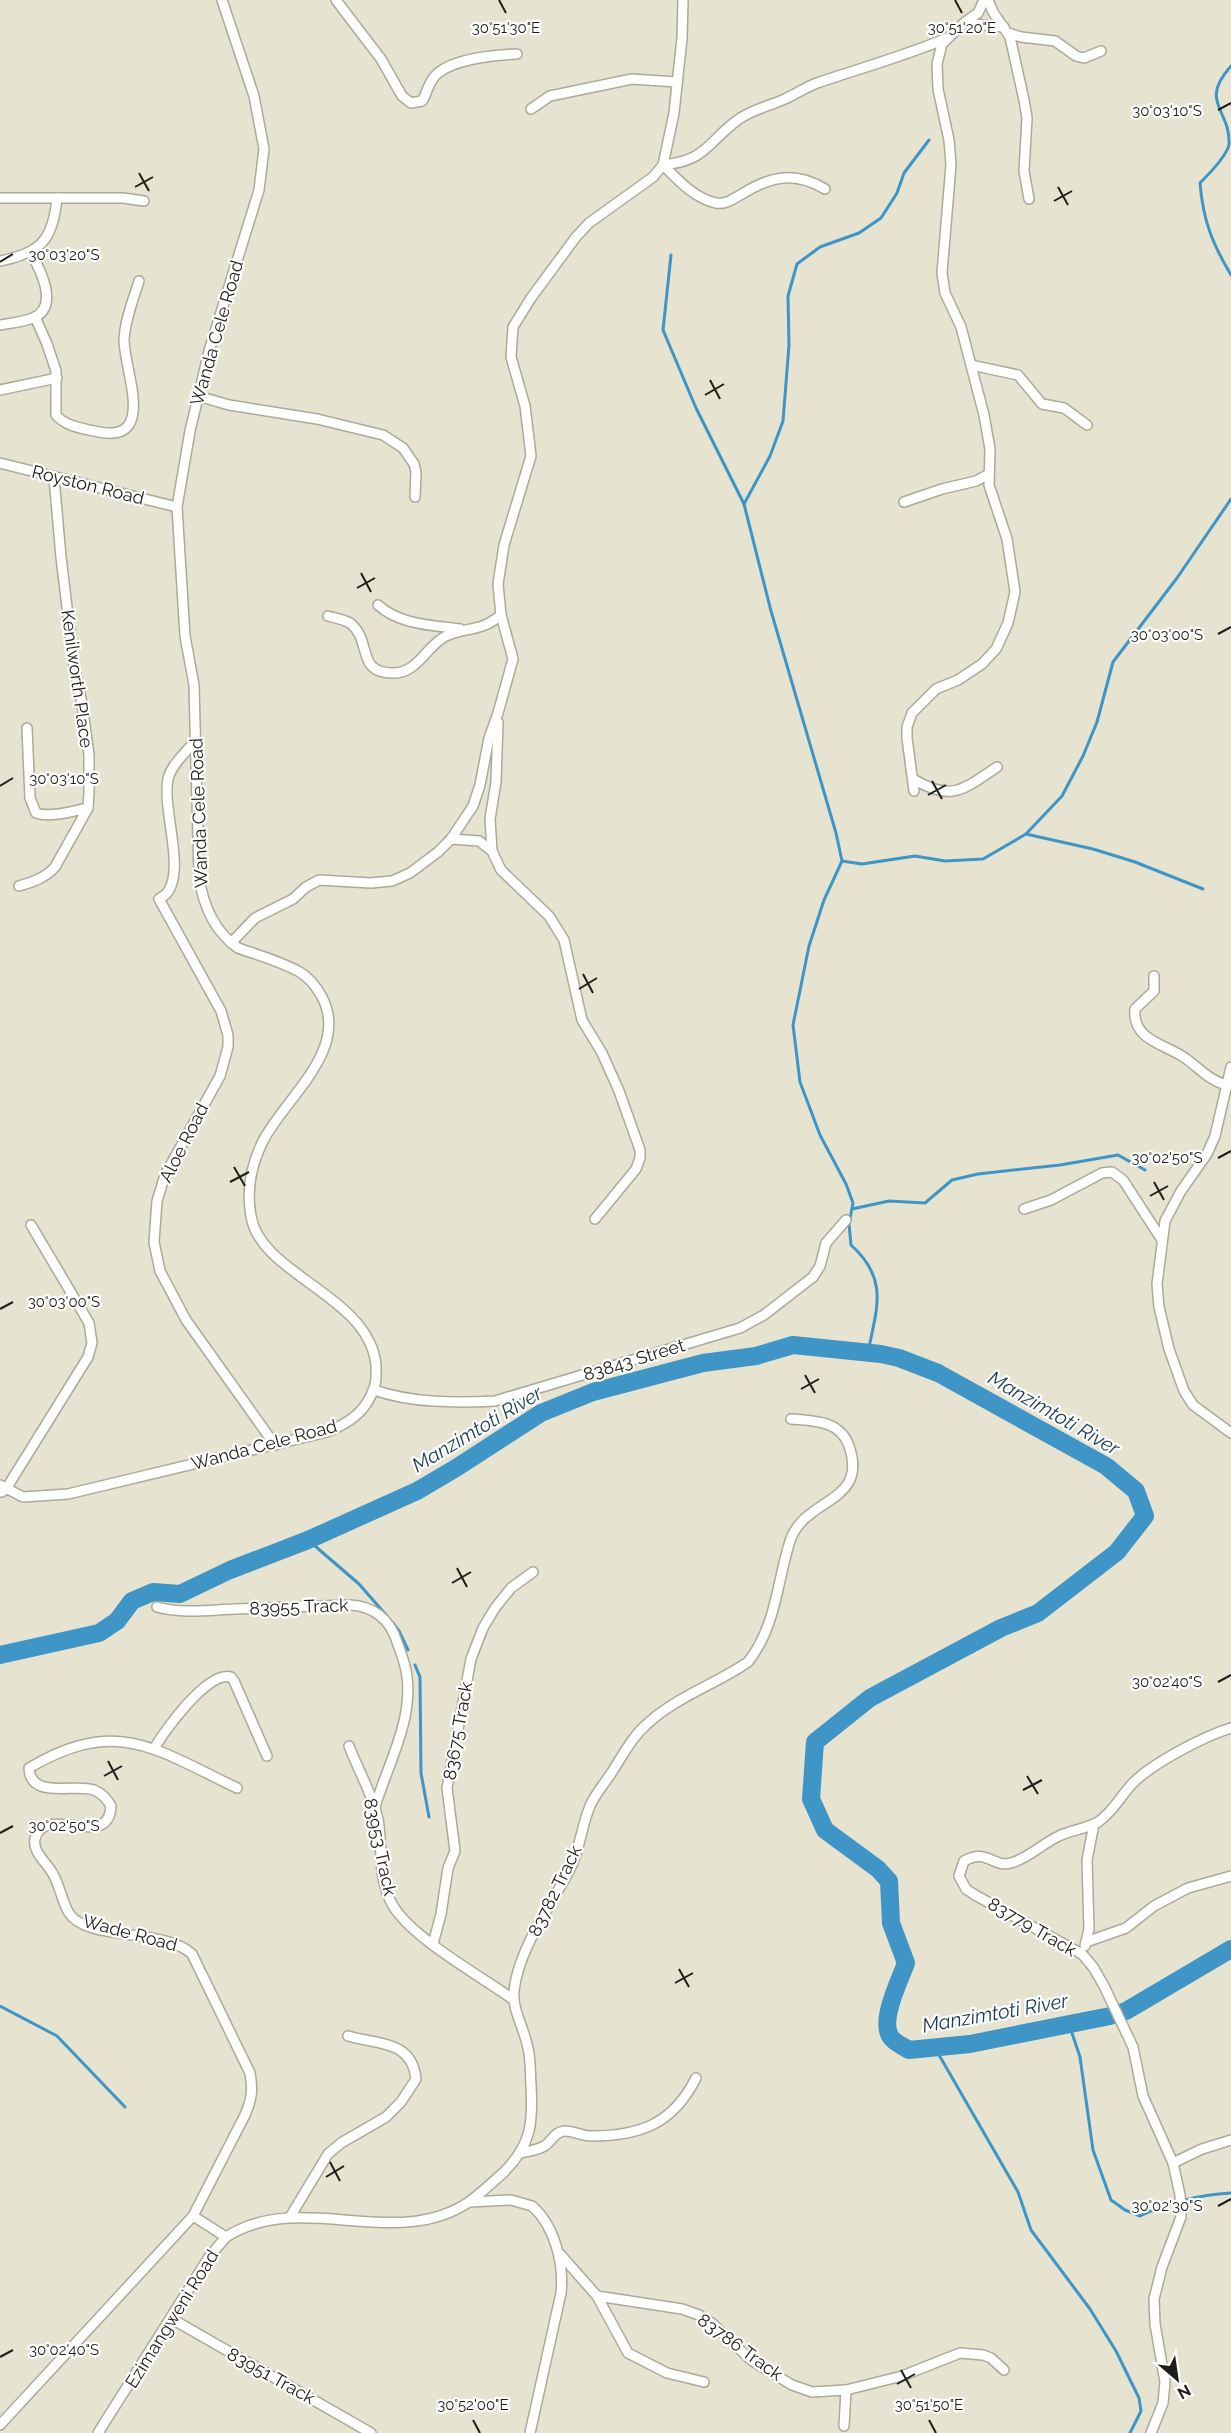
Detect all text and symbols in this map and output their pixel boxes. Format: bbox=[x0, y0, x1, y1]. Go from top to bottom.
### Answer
text: 30°51'30"E bbox=[472, 19, 540, 37]
text: 30°51'20"E bbox=[928, 19, 996, 37]
text: 30°03'10"S bbox=[1132, 102, 1202, 120]
text: 30°03'20"S bbox=[28, 246, 100, 264]
street label: Wanda Cele Road bbox=[186, 258, 247, 408]
street label: Royston Road bbox=[30, 460, 146, 509]
street label: Kenilworth Place bbox=[57, 608, 98, 750]
text: 30°03'00"S bbox=[1131, 626, 1203, 644]
street label: Wanda Cele Road bbox=[185, 738, 212, 888]
text: 30°03'10"S bbox=[29, 770, 99, 788]
street label: Aloe Road bbox=[155, 1100, 212, 1186]
text: 30°02'50"S bbox=[1131, 1149, 1203, 1167]
text: 30°03'00"S bbox=[28, 1293, 100, 1311]
street label: 83843 Street bbox=[581, 1334, 687, 1385]
water label: Manzimtoti River bbox=[984, 1366, 1125, 1461]
water label: Manzimtoti River bbox=[407, 1380, 548, 1477]
street label: Wanda Cele Road bbox=[189, 1415, 339, 1474]
street label: 83955 Track bbox=[249, 1594, 349, 1619]
text: 30°02'40"S bbox=[1132, 1673, 1202, 1691]
street label: 83675 Track bbox=[439, 1680, 477, 1782]
street label: 83953 Track bbox=[360, 1796, 401, 1898]
text: 30°02'50"S bbox=[28, 1817, 100, 1835]
street label: 83782 Track bbox=[523, 1841, 586, 1940]
street label: 83779 Track bbox=[984, 1893, 1081, 1961]
street label: Wade Road bbox=[80, 1910, 180, 1955]
water label: Manzimtoti River bbox=[920, 1988, 1071, 2038]
text: 30°02'30"S bbox=[1131, 2197, 1203, 2215]
street label: Ezimangweni Road bbox=[121, 2246, 223, 2392]
street label: 83786 Track bbox=[694, 2309, 787, 2385]
text: 30°02'40"S bbox=[29, 2341, 99, 2359]
street label: 83951 Track bbox=[224, 2343, 319, 2409]
north arrow bbox=[1147, 2349, 1207, 2409]
text: N bbox=[1174, 2380, 1194, 2403]
text: 30°52'00"E bbox=[437, 2396, 509, 2414]
text: 30°51'50"E bbox=[895, 2396, 963, 2414]

